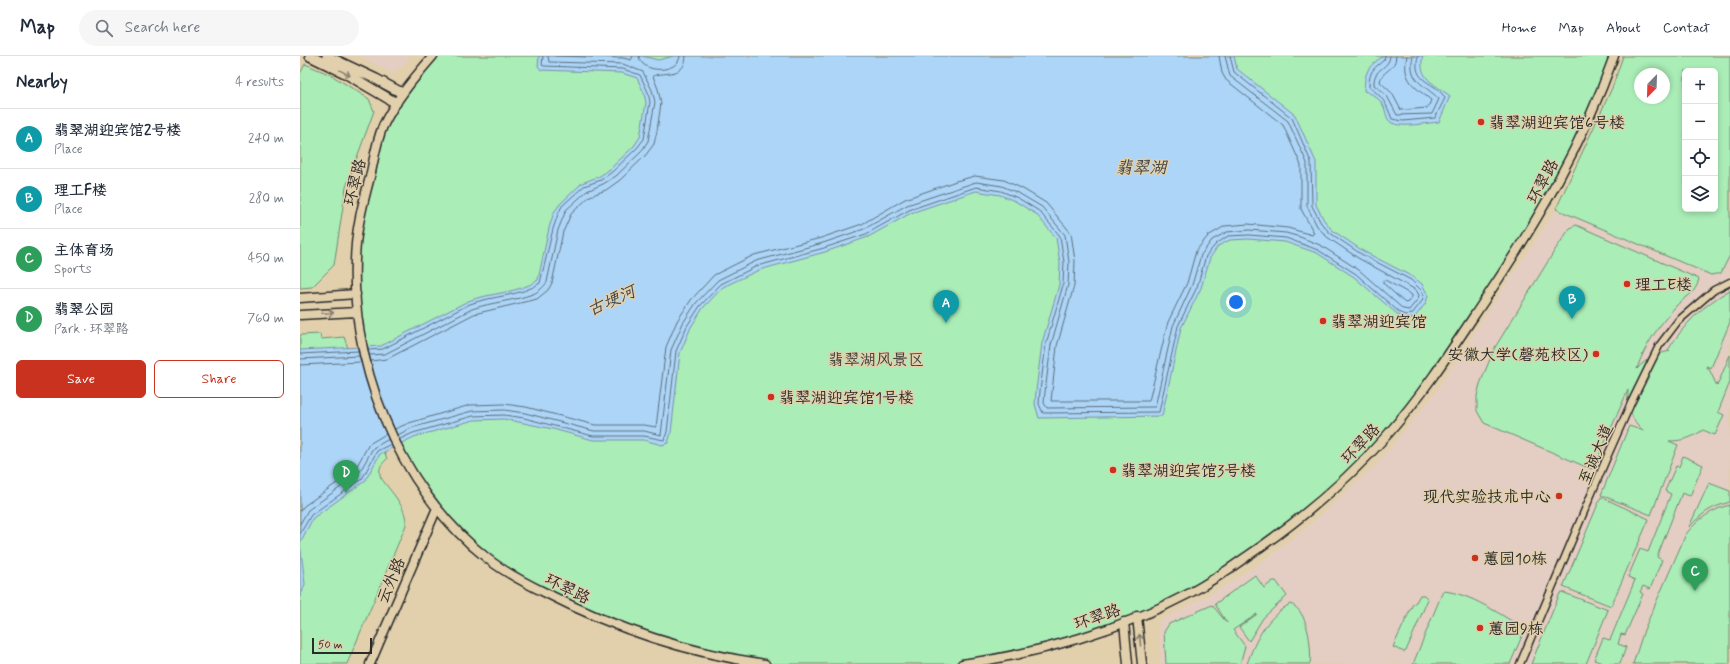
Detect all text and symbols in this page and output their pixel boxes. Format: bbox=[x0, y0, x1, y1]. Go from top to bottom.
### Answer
search box bbox=[79, 10, 359, 46]
text: Map bbox=[20, 15, 55, 40]
icon: search bbox=[93, 17, 115, 39]
text: Search here bbox=[125, 18, 200, 38]
text: Home bbox=[1502, 19, 1536, 37]
text: Map bbox=[1558, 19, 1584, 37]
text: About bbox=[1606, 19, 1641, 37]
text: Contact bbox=[1663, 19, 1710, 37]
north arrow bbox=[1634, 68, 1670, 104]
map controls bbox=[1682, 68, 1718, 212]
button: + bbox=[1682, 68, 1718, 104]
one-way arrow bbox=[339, 70, 351, 78]
text: Nearby bbox=[16, 71, 68, 93]
text: 4 results bbox=[235, 74, 284, 91]
button: − bbox=[1682, 104, 1718, 140]
place label: 翡翠湖迎宾馆6号楼 bbox=[1489, 113, 1625, 134]
marker: 翡翠湖迎宾馆6号楼 bbox=[1476, 117, 1486, 127]
text: 翡翠湖迎宾馆2号楼 bbox=[54, 121, 181, 141]
text: A bbox=[25, 130, 33, 147]
text: 240 m bbox=[248, 130, 284, 147]
button: locate bbox=[1682, 140, 1718, 176]
text: Place bbox=[54, 141, 83, 158]
street label: 环翠路 bbox=[1523, 156, 1564, 208]
street label: 环翠路 bbox=[339, 157, 371, 208]
water label: 翡翠湖 bbox=[1116, 157, 1168, 179]
button: layers bbox=[1682, 176, 1718, 212]
text: 理工F楼 bbox=[54, 181, 107, 201]
text: B bbox=[25, 190, 33, 207]
text: 280 m bbox=[249, 190, 284, 207]
text: Place bbox=[54, 201, 83, 218]
text: 主体育场 bbox=[54, 241, 114, 261]
text: C bbox=[24, 250, 34, 267]
text: 450 m bbox=[248, 250, 284, 267]
text: Sports bbox=[54, 261, 92, 278]
place label: 理工E楼 bbox=[1635, 275, 1692, 296]
water label: 古埂河 bbox=[584, 279, 642, 321]
marker: 理工E楼 bbox=[1622, 279, 1632, 289]
pin: B bbox=[1559, 286, 1585, 319]
pin: A bbox=[933, 290, 959, 323]
your location bbox=[1226, 292, 1246, 312]
text: 翡翠公园 bbox=[54, 300, 114, 320]
one-way arrow bbox=[321, 309, 334, 317]
text: D bbox=[25, 310, 33, 327]
text: 760 m bbox=[247, 310, 284, 327]
place label: 翡翠湖迎宾馆 bbox=[1331, 312, 1427, 333]
marker: 翡翠湖迎宾馆 bbox=[1318, 316, 1328, 326]
text: Park · 环翠路 bbox=[54, 321, 129, 338]
place label: 安徽大学(磬苑校区) bbox=[1447, 345, 1588, 366]
marker: 安徽大学(磬苑校区) bbox=[1591, 349, 1601, 359]
park label: 翡翠湖风景区 bbox=[828, 350, 924, 371]
button: Save bbox=[16, 360, 146, 398]
button: Share bbox=[154, 360, 284, 398]
place label: 翡翠湖迎宾馆1号楼 bbox=[779, 388, 914, 409]
marker: 翡翠湖迎宾馆1号楼 bbox=[766, 392, 776, 402]
street label: 环翠路 bbox=[1337, 419, 1385, 469]
street label: 至诚大道 bbox=[1574, 421, 1619, 488]
pin: D bbox=[333, 460, 359, 493]
place label: 翡翠湖迎宾馆3号楼 bbox=[1121, 461, 1256, 482]
marker: 翡翠湖迎宾馆3号楼 bbox=[1108, 465, 1118, 475]
place label: 现代实验技术中心 bbox=[1423, 487, 1551, 508]
marker: 现代实验技术中心 bbox=[1554, 491, 1564, 501]
place label: 蕙园10栋 bbox=[1483, 549, 1547, 570]
marker: 蕙园10栋 bbox=[1470, 553, 1480, 563]
street label: 云外路 bbox=[372, 554, 410, 607]
pin: C bbox=[1682, 558, 1708, 591]
street label: 环翠路 bbox=[541, 569, 594, 609]
street label: 环翠路 bbox=[1071, 600, 1124, 635]
place label: 蕙园9栋 bbox=[1488, 619, 1544, 640]
marker: 蕙园9栋 bbox=[1475, 623, 1485, 633]
one-way arrow bbox=[1136, 634, 1143, 647]
scale bar bbox=[312, 636, 372, 655]
text: 50 m bbox=[318, 638, 343, 652]

